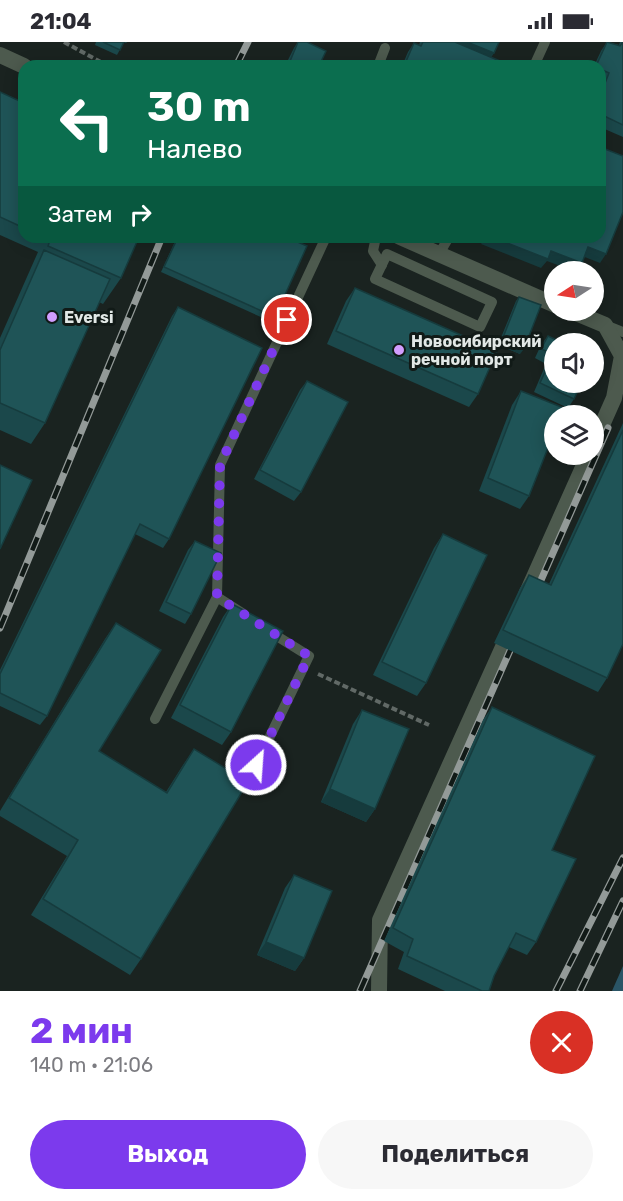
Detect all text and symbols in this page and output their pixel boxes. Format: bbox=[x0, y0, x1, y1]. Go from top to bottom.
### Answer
text: 21:04 bbox=[30, 8, 92, 35]
text: 30 m bbox=[147, 82, 251, 132]
icon: left bbox=[48, 84, 126, 162]
text: Налево bbox=[147, 133, 243, 165]
icon: right bbox=[124, 198, 157, 231]
text: Затем bbox=[48, 201, 112, 228]
north arrow bbox=[544, 261, 604, 321]
map controls bbox=[544, 261, 604, 465]
pin bbox=[261, 294, 312, 345]
icon: arrive bbox=[270, 303, 303, 336]
place label: Eversi bbox=[64, 308, 114, 327]
marker: Eversi bbox=[45, 310, 59, 324]
place label: Новосибирский речной порт bbox=[411, 332, 542, 369]
button: sound bbox=[544, 333, 604, 393]
marker: Новосибирский речной порт bbox=[392, 343, 406, 357]
button: layers bbox=[544, 405, 604, 465]
position arrow bbox=[224, 733, 288, 797]
text: 2 мин bbox=[30, 1009, 133, 1052]
button: close bbox=[530, 1011, 593, 1074]
text: 140 m · 21:06 bbox=[30, 1053, 153, 1077]
button: Выход bbox=[30, 1120, 306, 1189]
button: Поделиться bbox=[318, 1120, 593, 1189]

